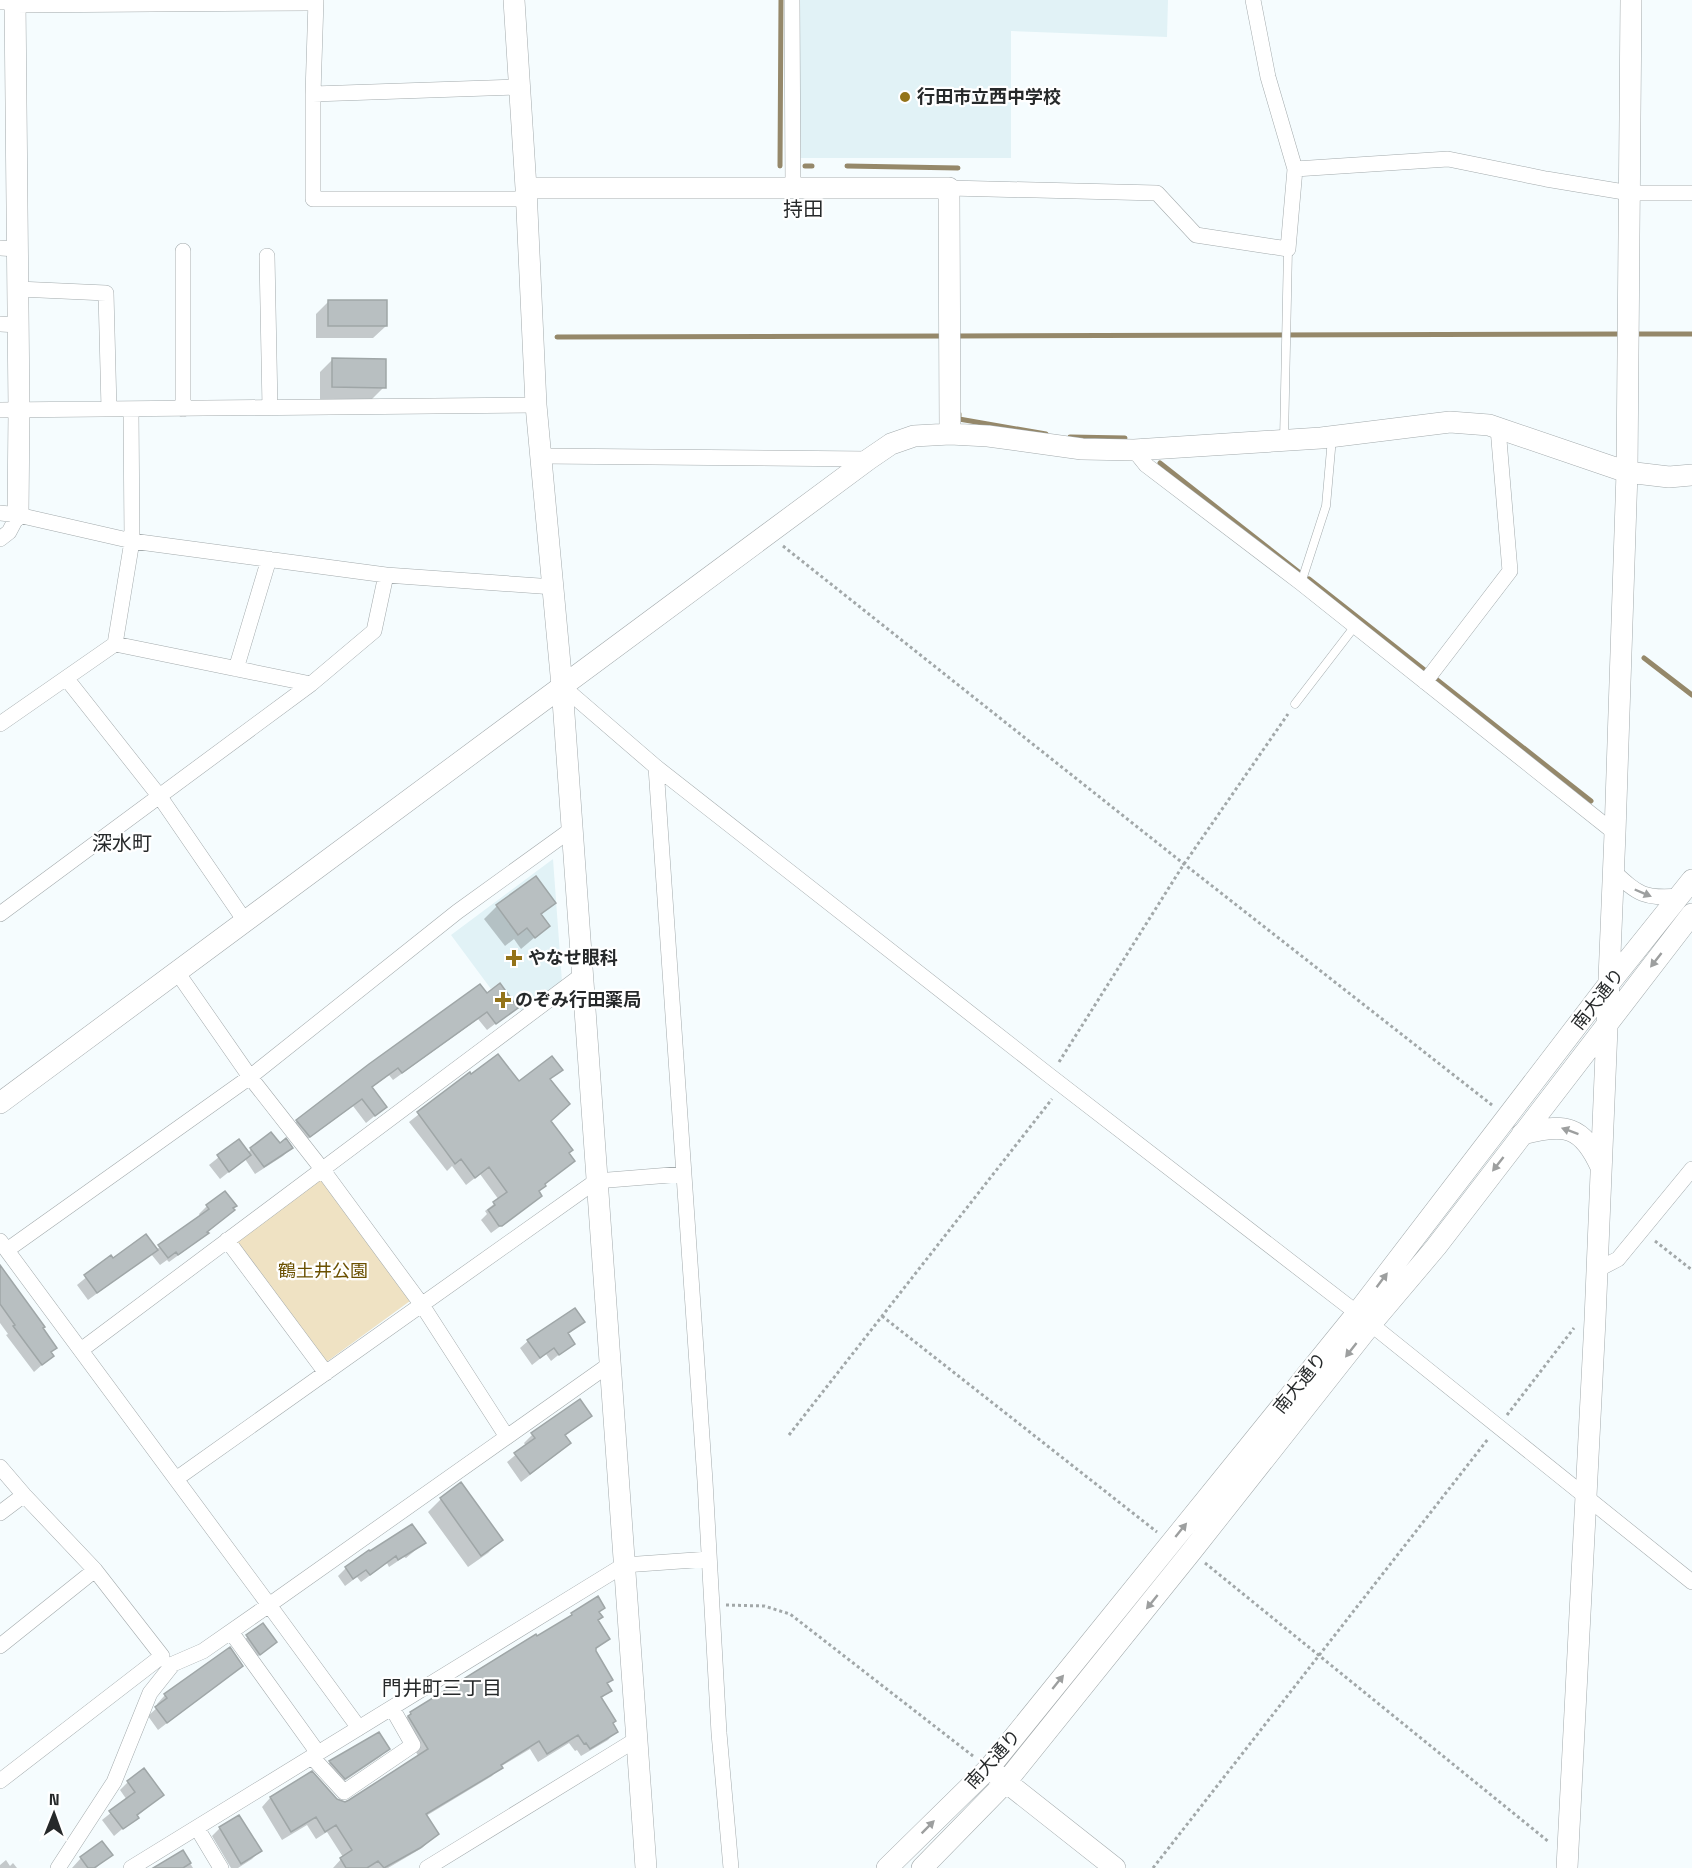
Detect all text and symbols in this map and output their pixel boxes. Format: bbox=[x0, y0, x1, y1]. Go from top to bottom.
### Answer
place label: 行田市立西中学校 bbox=[917, 85, 1061, 108]
marker: 行田市立西中学校 bbox=[898, 90, 912, 104]
district label: 持田 bbox=[783, 196, 823, 222]
district label: 深水町 bbox=[92, 830, 152, 856]
one-way arrow bbox=[1634, 888, 1652, 898]
place label: やなせ眼科 bbox=[528, 946, 618, 969]
marker: やなせ眼科 bbox=[505, 949, 523, 967]
one-way arrow bbox=[1651, 953, 1663, 968]
street label: 南大通り bbox=[1566, 963, 1629, 1034]
place label: のぞみ行田薬局 bbox=[515, 988, 641, 1011]
marker: のぞみ行田薬局 bbox=[496, 993, 510, 1007]
one-way arrow bbox=[1561, 1126, 1579, 1136]
one-way arrow bbox=[1493, 1157, 1505, 1172]
park label: 鶴土井公園 bbox=[278, 1259, 368, 1282]
one-way arrow bbox=[1376, 1273, 1388, 1288]
one-way arrow bbox=[1344, 1342, 1357, 1358]
street label: 南大通り bbox=[1268, 1347, 1331, 1418]
one-way arrow bbox=[1174, 1523, 1187, 1538]
one-way arrow bbox=[1146, 1594, 1158, 1609]
one-way arrow bbox=[1052, 1674, 1065, 1690]
district label: 門井町三丁目 bbox=[382, 1675, 502, 1701]
street label: 南大通り bbox=[960, 1724, 1025, 1793]
north arrow bbox=[24, 1784, 84, 1844]
text: N bbox=[49, 1789, 60, 1810]
one-way arrow bbox=[921, 1820, 936, 1834]

